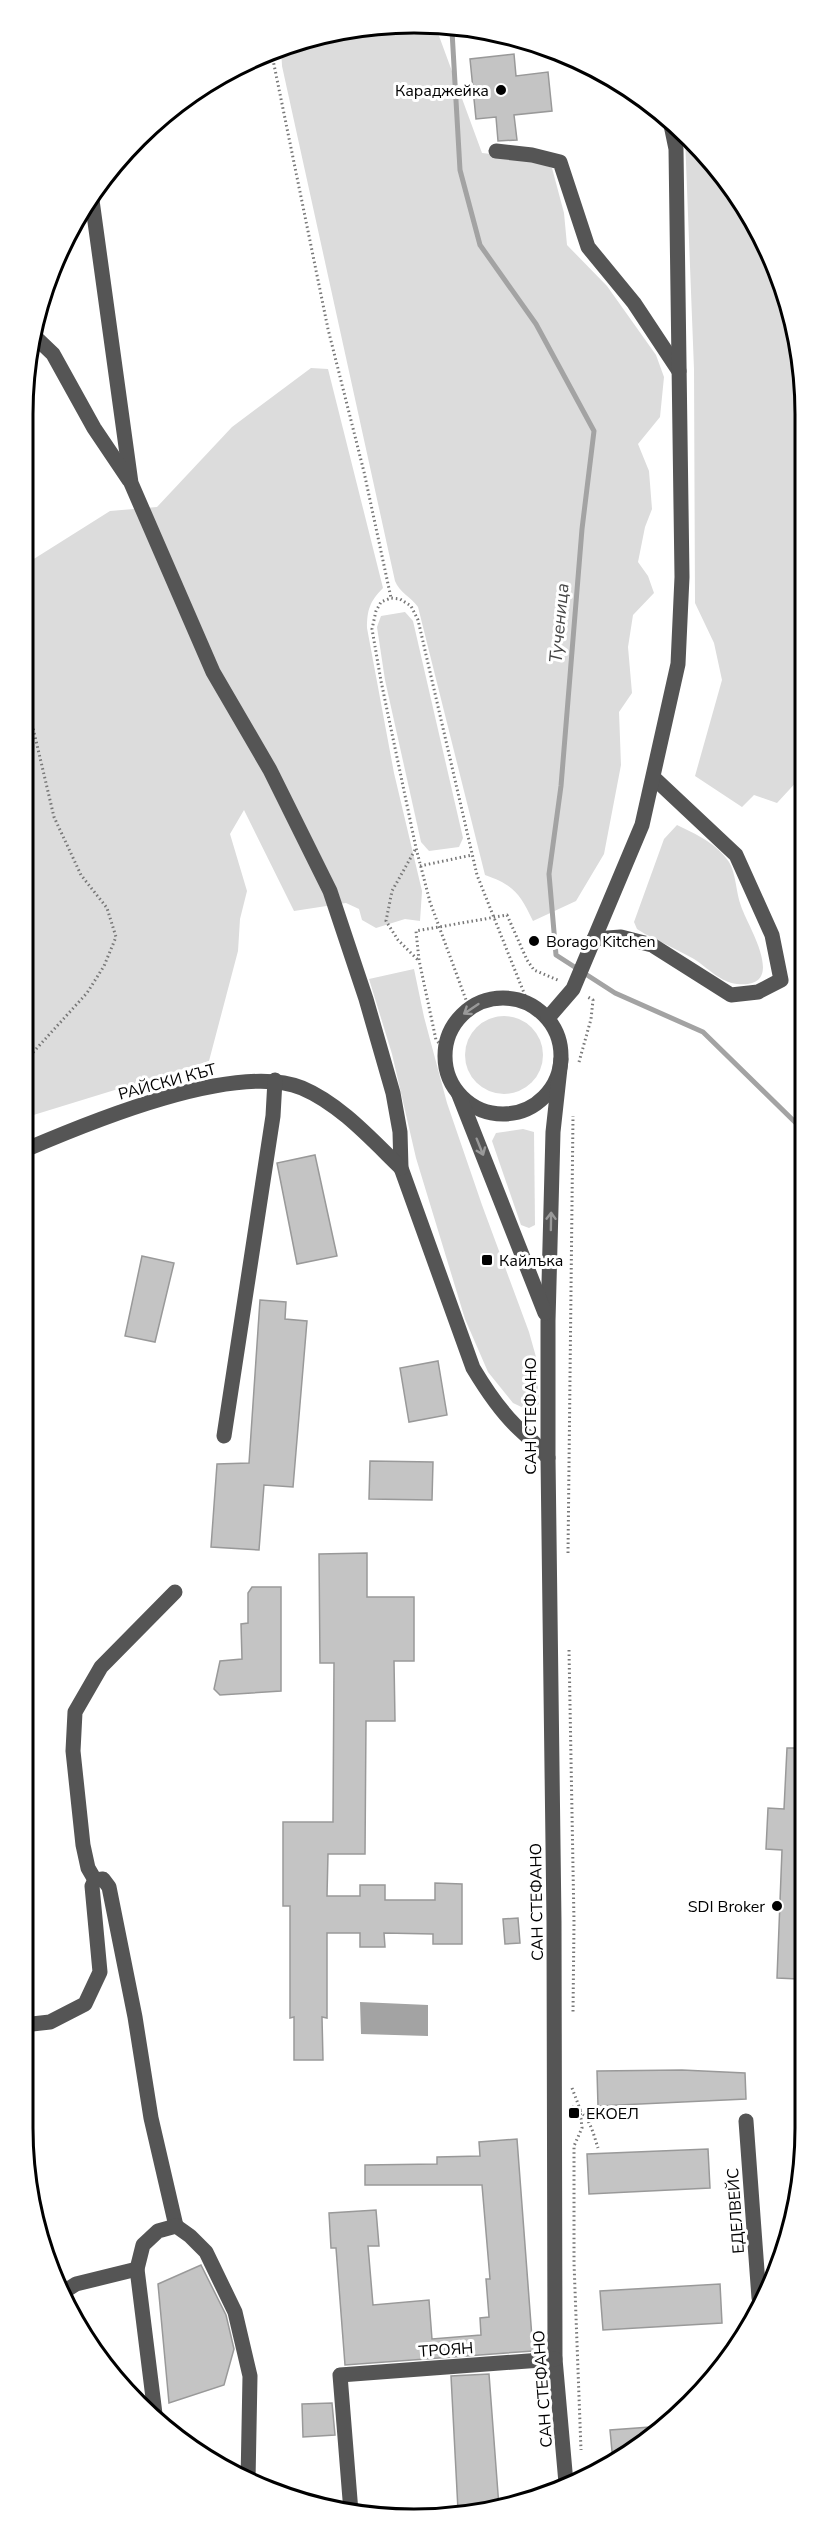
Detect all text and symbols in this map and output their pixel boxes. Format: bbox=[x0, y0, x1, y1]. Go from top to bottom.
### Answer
place label: Караджейка bbox=[395, 80, 489, 102]
marker: Караджейка bbox=[494, 83, 508, 97]
water label: Тученица bbox=[544, 582, 574, 664]
place label: Borago Kitchen bbox=[546, 931, 656, 953]
marker: Borago Kitchen bbox=[527, 934, 541, 948]
one-way arrow bbox=[464, 1003, 480, 1015]
street label: РАЙСКИ КЪТ bbox=[116, 1058, 219, 1106]
one-way arrow bbox=[475, 1137, 486, 1156]
one-way arrow bbox=[545, 1211, 556, 1231]
place label: Кайлъка bbox=[499, 1250, 563, 1272]
marker: Кайлъка bbox=[480, 1253, 494, 1267]
street label: САН СТЕФАНО bbox=[520, 1357, 542, 1475]
street label: САН СТЕФАНО bbox=[525, 1843, 549, 1961]
place label: SDI Broker bbox=[688, 1896, 765, 1918]
marker: SDI Broker bbox=[770, 1899, 784, 1913]
place label: ЕКОЕЛ bbox=[586, 2103, 639, 2125]
marker: ЕКОЕЛ bbox=[567, 2106, 581, 2120]
street label: ЕДЕЛВЕЙС bbox=[722, 2167, 750, 2254]
street label: САН СТЕФАНО bbox=[528, 2329, 558, 2448]
street label: ТРОЯН bbox=[418, 2337, 474, 2363]

